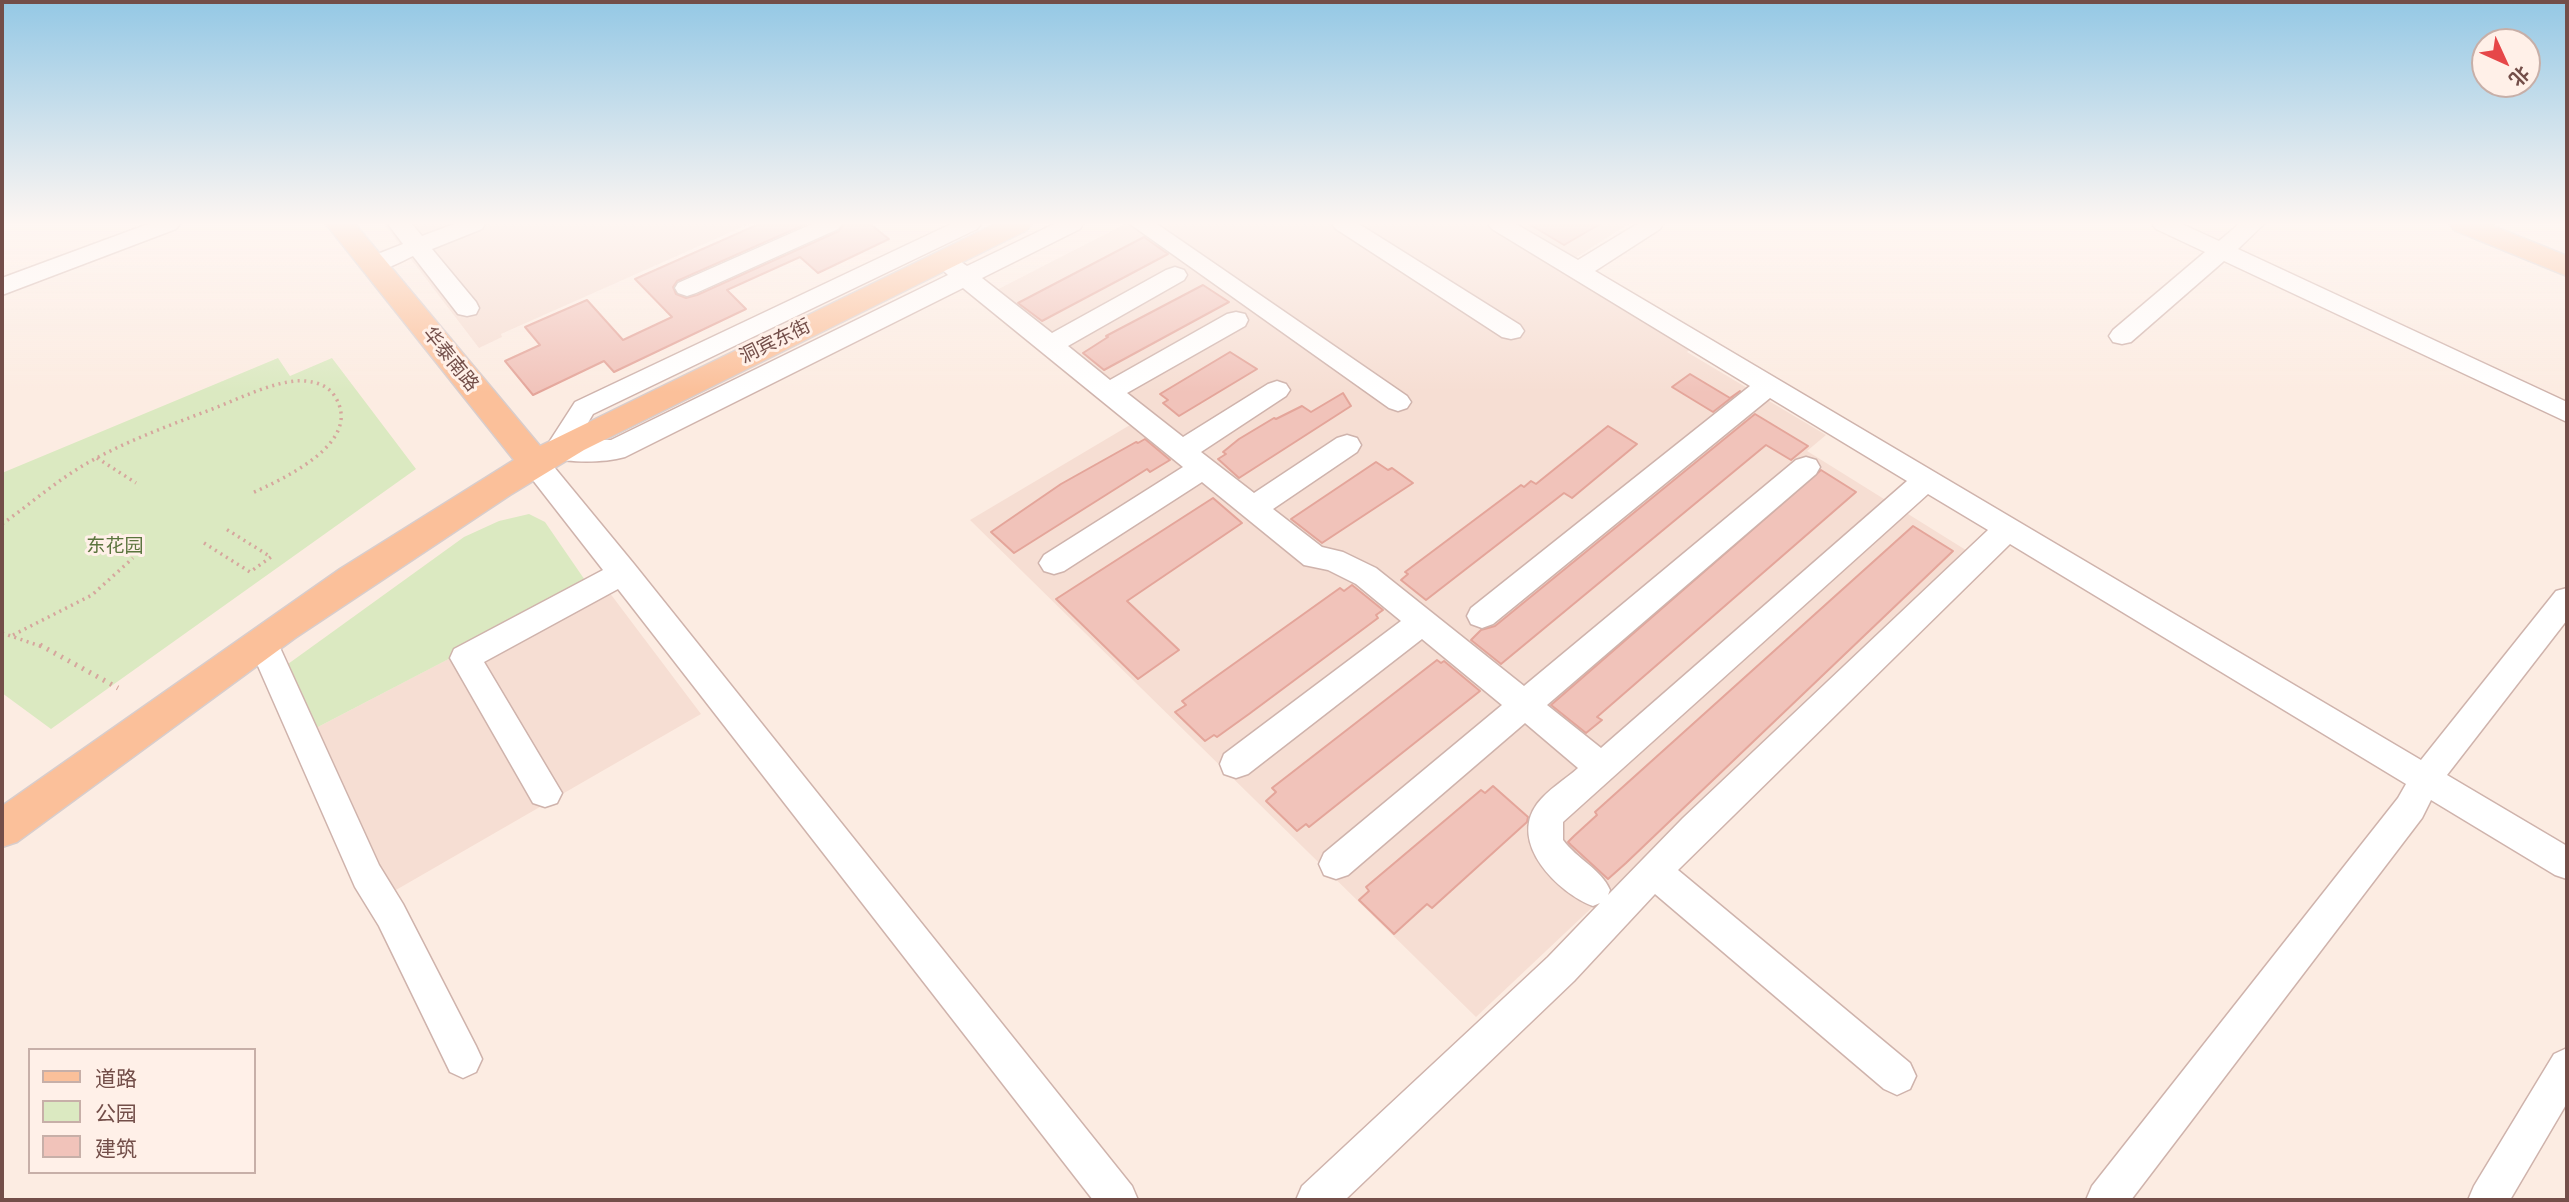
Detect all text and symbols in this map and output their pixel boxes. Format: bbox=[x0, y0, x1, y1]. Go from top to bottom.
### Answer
north arrow bbox=[2471, 28, 2541, 98]
text: 北 bbox=[2505, 62, 2535, 92]
street label: 洞宾东街 bbox=[736, 314, 814, 368]
street label: 华泰南路 bbox=[418, 322, 484, 396]
park label: 东花园 bbox=[87, 535, 143, 557]
legend bbox=[28, 1048, 256, 1174]
text: 道路 bbox=[95, 1065, 137, 1090]
text: 公园 bbox=[95, 1100, 137, 1125]
text: 建筑 bbox=[95, 1135, 137, 1160]

